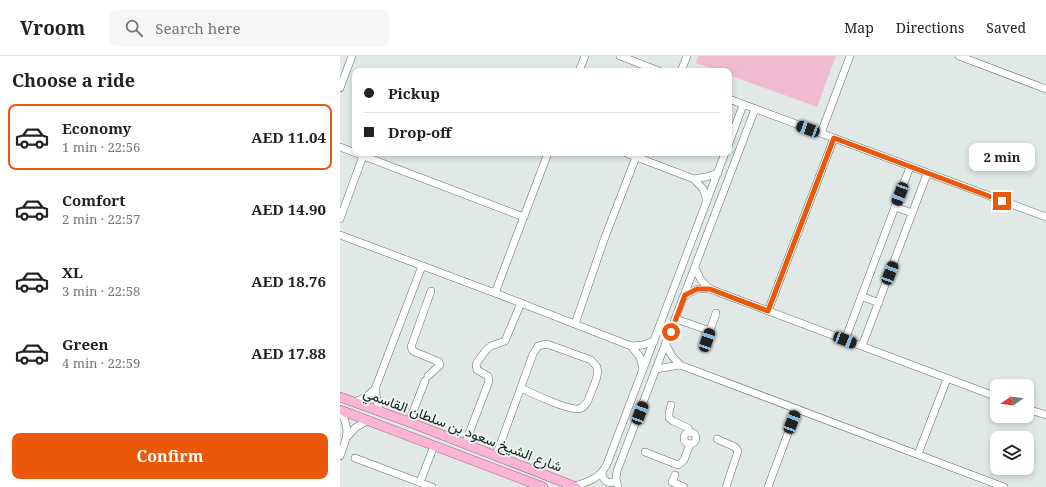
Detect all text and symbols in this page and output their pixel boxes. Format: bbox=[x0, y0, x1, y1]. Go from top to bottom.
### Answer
search box bbox=[109, 10, 389, 46]
text: Vroom bbox=[20, 15, 85, 41]
icon: search bbox=[123, 17, 145, 39]
text: Search here bbox=[155, 18, 240, 38]
text: Map bbox=[844, 18, 874, 37]
text: Directions bbox=[896, 18, 964, 37]
text: Saved bbox=[986, 18, 1026, 37]
text: Choose a ride bbox=[12, 68, 135, 92]
text: Pickup bbox=[388, 83, 440, 103]
text: Economy bbox=[62, 118, 131, 138]
icon: car bbox=[14, 119, 50, 155]
car bbox=[795, 119, 821, 139]
text: Drop-off bbox=[388, 122, 452, 142]
text: AED 11.04 bbox=[251, 127, 326, 147]
text: 1 min · 22:56 bbox=[62, 138, 140, 156]
callout: 2 min bbox=[969, 143, 1035, 171]
text: 2 min bbox=[984, 148, 1020, 166]
car bbox=[890, 181, 910, 207]
text: Comfort bbox=[62, 190, 125, 210]
icon: car bbox=[14, 191, 50, 227]
route end bbox=[993, 192, 1011, 210]
text: AED 14.90 bbox=[251, 199, 326, 219]
text: 2 min · 22:57 bbox=[62, 210, 140, 228]
car bbox=[880, 260, 900, 286]
text: XL bbox=[62, 262, 83, 282]
icon: car bbox=[14, 263, 50, 299]
text: AED 18.76 bbox=[251, 271, 326, 291]
text: 3 min · 22:58 bbox=[62, 282, 140, 300]
route start bbox=[662, 323, 680, 341]
car bbox=[697, 327, 717, 353]
car bbox=[832, 330, 858, 350]
text: Green bbox=[62, 334, 109, 354]
icon: car bbox=[14, 335, 50, 371]
text: AED 17.88 bbox=[251, 343, 326, 363]
text: 4 min · 22:59 bbox=[62, 354, 140, 372]
north arrow bbox=[990, 379, 1034, 423]
map controls bbox=[990, 379, 1034, 475]
street label: شارع الشيخ سعود بن سلطان القاسمي bbox=[360, 382, 565, 479]
car bbox=[630, 400, 650, 426]
car bbox=[782, 409, 802, 435]
button: layers bbox=[990, 431, 1034, 475]
button: Confirm bbox=[12, 433, 328, 479]

